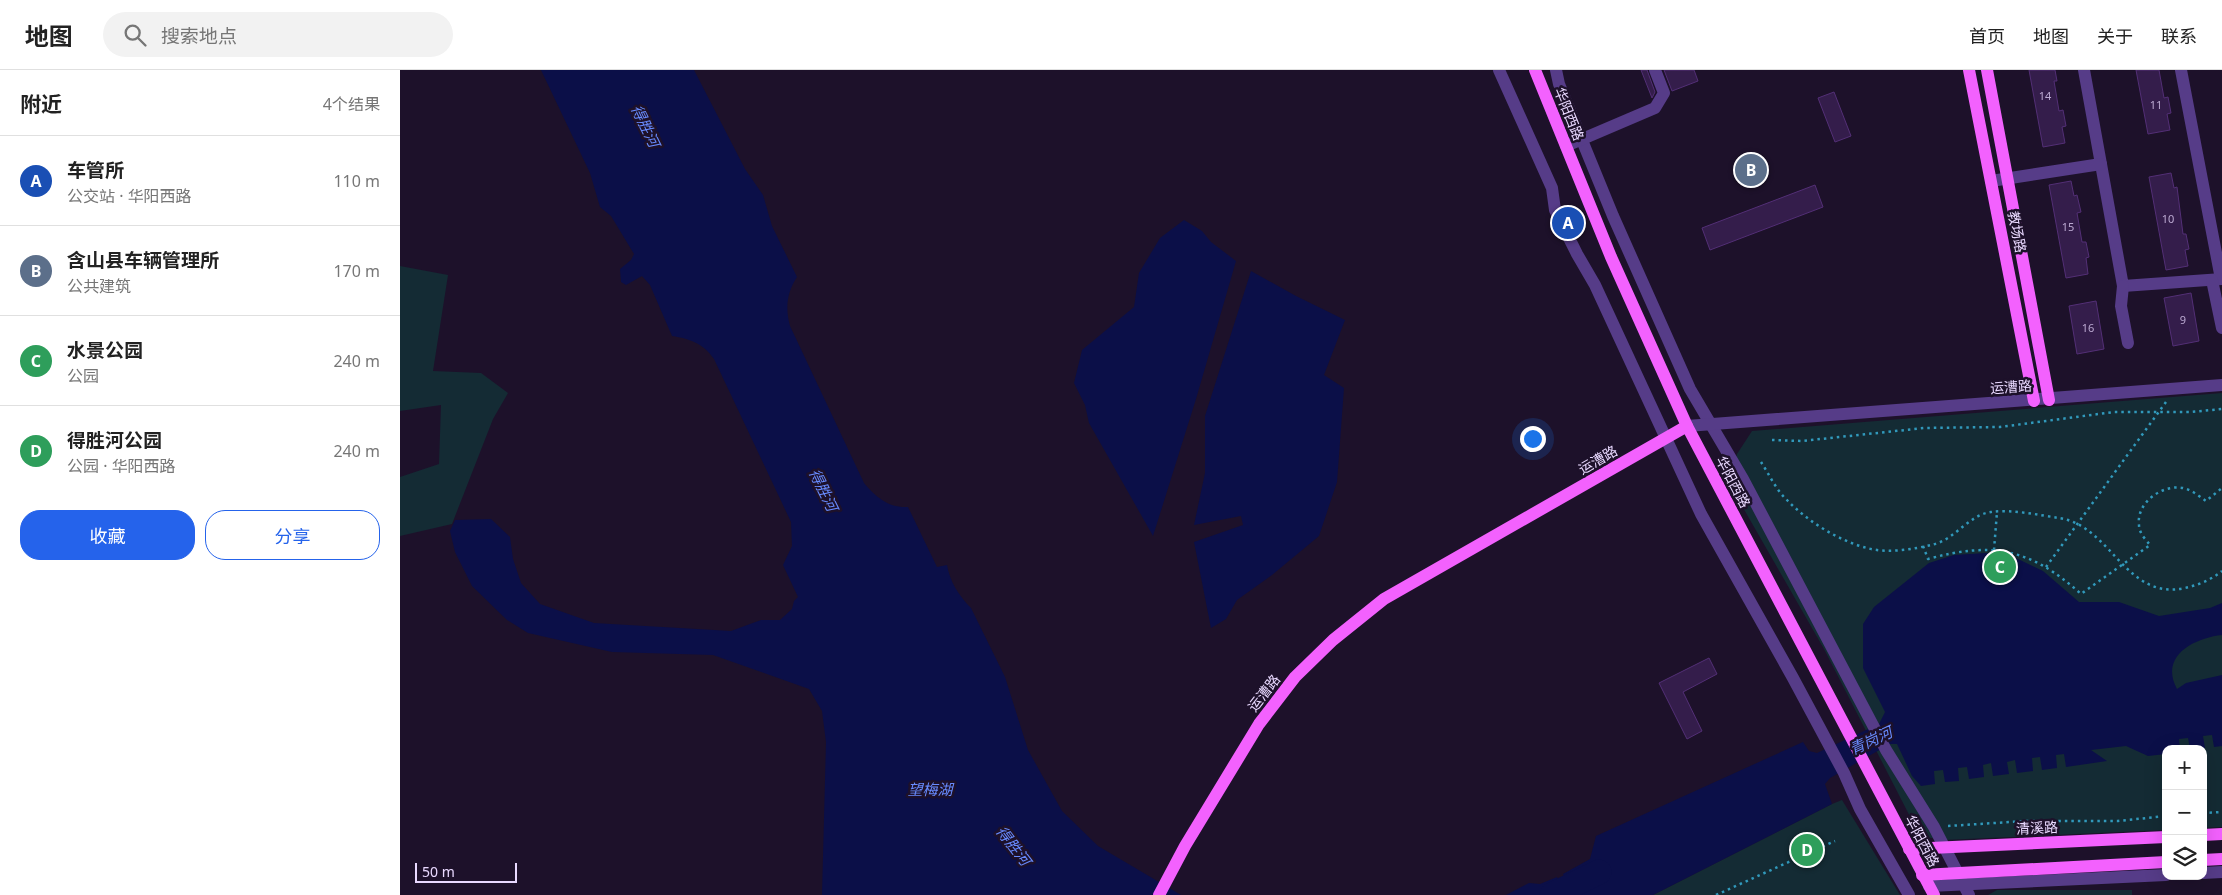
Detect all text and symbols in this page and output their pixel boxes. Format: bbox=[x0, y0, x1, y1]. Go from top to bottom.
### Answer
search box bbox=[103, 12, 453, 57]
text: 地图 bbox=[25, 19, 73, 52]
icon: search bbox=[121, 21, 149, 49]
text: 搜索地点 bbox=[161, 23, 237, 49]
text: 首页 bbox=[1969, 24, 2005, 48]
text: 地图 bbox=[2033, 24, 2069, 48]
text: 关于 bbox=[2097, 24, 2133, 48]
text: 联系 bbox=[2161, 24, 2197, 48]
street label: 华阳西路 bbox=[1550, 84, 1589, 143]
house number: 14 bbox=[2039, 88, 2052, 103]
text: 附近 bbox=[20, 90, 62, 118]
text: 4个结果 bbox=[323, 93, 380, 115]
house number: 11 bbox=[2150, 97, 2162, 112]
water label: 得胜河 bbox=[627, 101, 666, 153]
pin: B bbox=[1735, 151, 1767, 189]
text: 车管所 bbox=[67, 157, 124, 183]
text: A bbox=[30, 170, 42, 192]
text: 110 m bbox=[333, 170, 380, 192]
text: 公交站 · 华阳西路 bbox=[67, 185, 192, 207]
pin: A bbox=[1552, 204, 1584, 242]
street label: 教场路 bbox=[2004, 209, 2031, 254]
house number: 10 bbox=[2162, 211, 2174, 226]
house number: 15 bbox=[2062, 219, 2074, 234]
text: 含山县车辆管理所 bbox=[67, 247, 219, 273]
text: B bbox=[31, 260, 41, 282]
text: 170 m bbox=[333, 260, 380, 282]
text: 公共建筑 bbox=[67, 275, 131, 297]
house number: 9 bbox=[2180, 312, 2186, 327]
house number: 16 bbox=[2082, 320, 2094, 335]
text: 水景公园 bbox=[67, 337, 143, 363]
text: C bbox=[31, 350, 41, 372]
text: 240 m bbox=[333, 350, 380, 372]
text: 公园 bbox=[67, 365, 99, 387]
street label: 运漕路 bbox=[1989, 376, 2033, 397]
your location bbox=[1520, 426, 1546, 452]
text: 得胜河公园 bbox=[67, 427, 162, 453]
text: D bbox=[30, 440, 42, 462]
text: 240 m bbox=[333, 440, 380, 462]
street label: 运漕路 bbox=[1575, 441, 1621, 478]
street label: 华阳西路 bbox=[1712, 453, 1755, 511]
text: 公园 · 华阳西路 bbox=[67, 455, 176, 477]
water label: 得胜河 bbox=[805, 465, 844, 517]
button: 收藏 bbox=[20, 510, 195, 560]
button: 分享 bbox=[205, 510, 380, 560]
pin: C bbox=[1984, 548, 2016, 586]
street label: 运漕路 bbox=[1243, 670, 1284, 715]
water label: 青岗河 bbox=[1846, 720, 1898, 759]
map controls bbox=[2162, 745, 2207, 880]
button: + bbox=[2162, 745, 2207, 790]
water label: 望梅湖 bbox=[907, 779, 954, 799]
button: − bbox=[2162, 790, 2207, 835]
street label: 华阳西路 bbox=[1901, 812, 1944, 870]
street label: 清溪路 bbox=[2016, 817, 2058, 838]
water label: 得胜河 bbox=[992, 821, 1037, 872]
pin: D bbox=[1791, 831, 1823, 869]
button: layers bbox=[2162, 835, 2207, 880]
scale bar bbox=[415, 860, 518, 883]
text: 50 m bbox=[422, 862, 455, 881]

